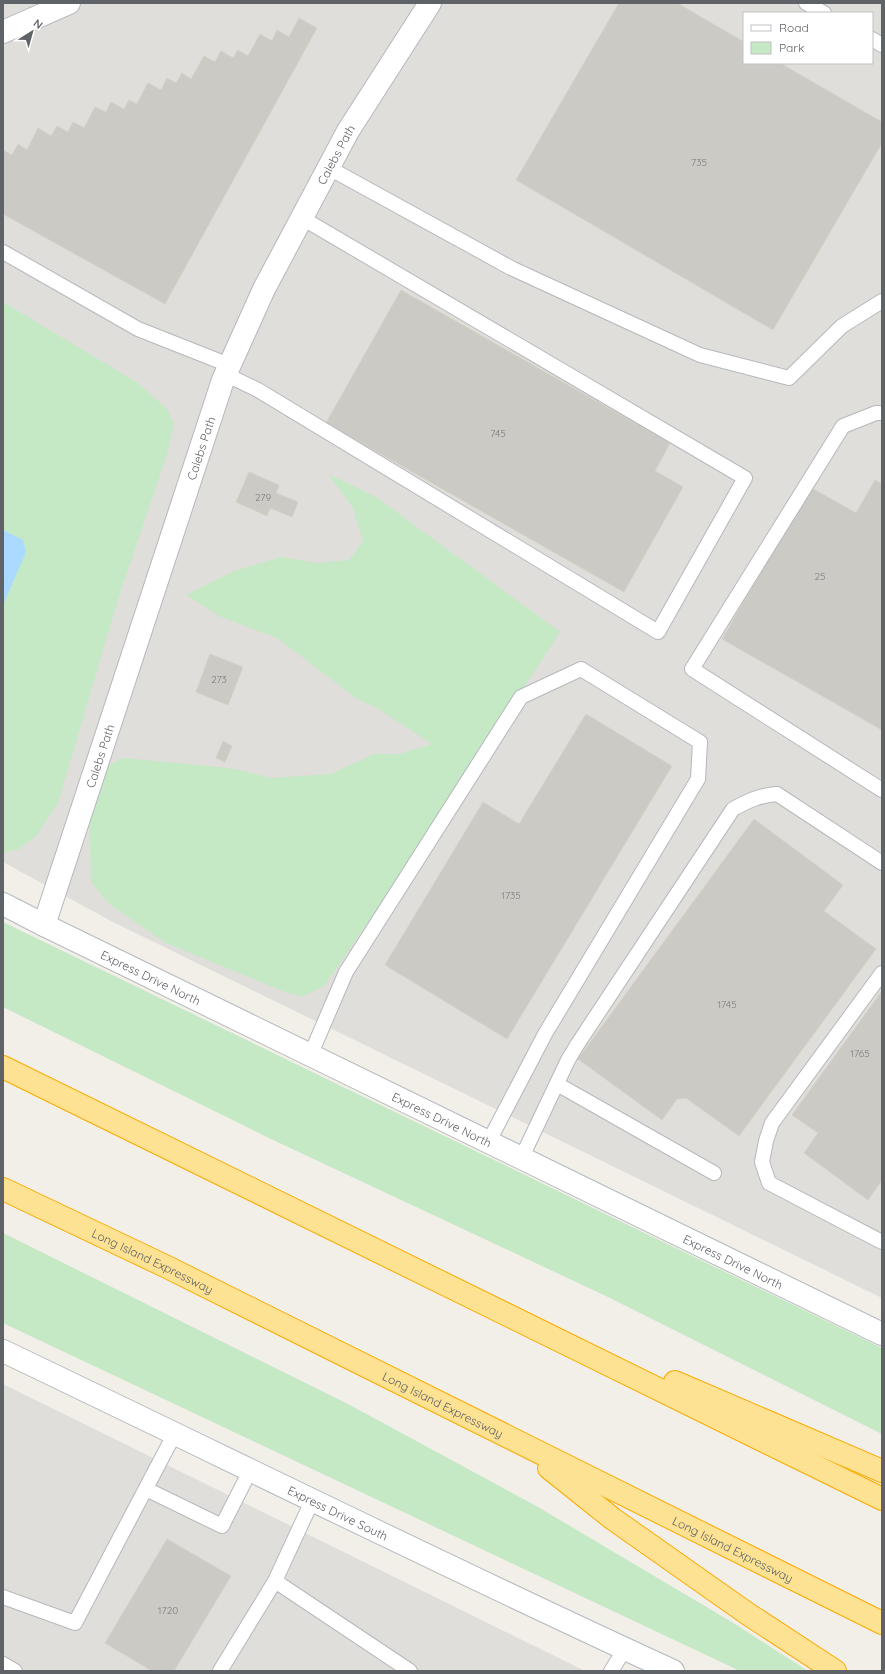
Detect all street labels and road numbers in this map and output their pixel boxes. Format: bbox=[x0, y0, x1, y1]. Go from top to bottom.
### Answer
street label: Calebs Path bbox=[313, 121, 358, 187]
street label: Calebs Path bbox=[183, 414, 218, 482]
street label: Calebs Path bbox=[82, 722, 117, 790]
street label: Express Drive North bbox=[98, 946, 203, 1008]
street label: Express Drive North bbox=[390, 1089, 494, 1150]
street label: Long Island Expressway bbox=[90, 1225, 216, 1296]
street label: Express Drive North bbox=[681, 1231, 786, 1292]
street label: Long Island Expressway bbox=[380, 1368, 506, 1441]
street label: Express Drive South bbox=[285, 1482, 391, 1543]
street label: Long Island Expressway bbox=[670, 1512, 796, 1585]

